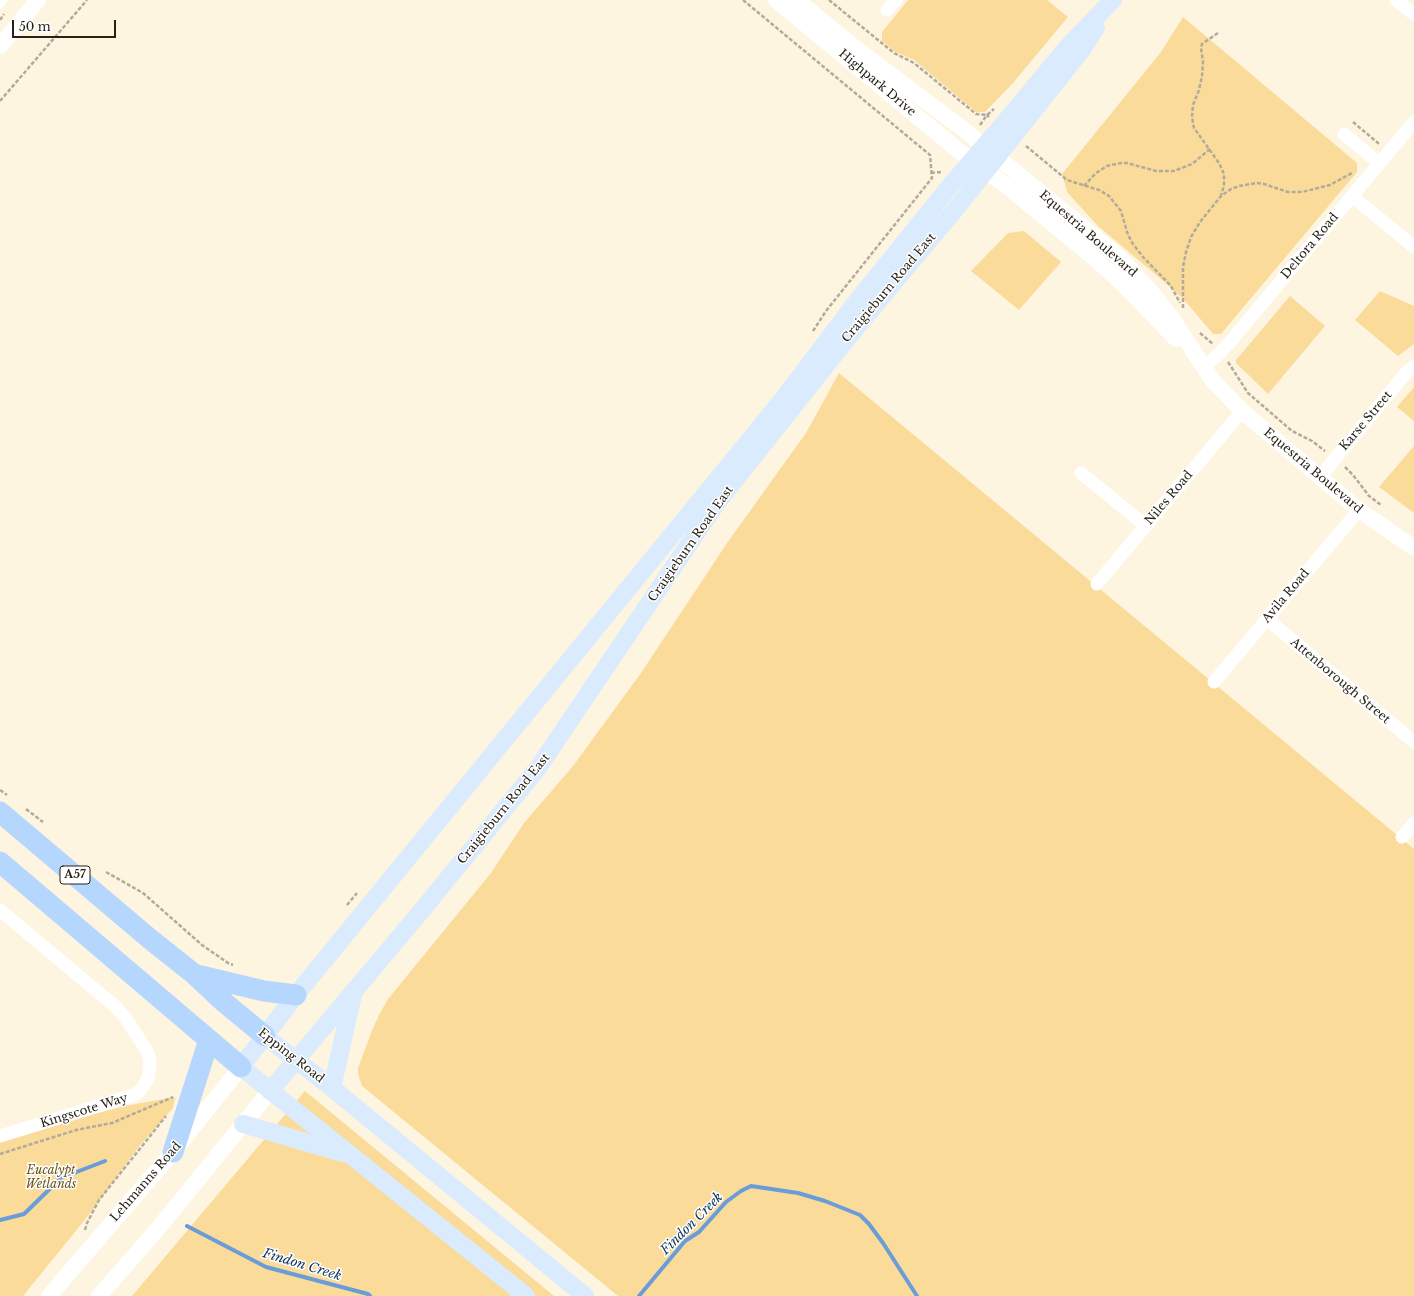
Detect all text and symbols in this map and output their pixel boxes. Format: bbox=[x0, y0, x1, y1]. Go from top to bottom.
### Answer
scale bar bbox=[14, 12, 118, 38]
text: 50 m bbox=[19, 19, 51, 34]
street label: Highpark Drive bbox=[835, 47, 919, 119]
street label: Equestria Boulevard bbox=[1036, 188, 1140, 280]
street label: Deltora Road bbox=[1278, 210, 1342, 282]
street label: Craigieburn Road East bbox=[839, 230, 939, 346]
street label: Karse Street bbox=[1337, 388, 1395, 454]
street label: Equestria Boulevard bbox=[1261, 425, 1365, 517]
street label: Niles Road bbox=[1142, 468, 1196, 528]
street label: Craigieburn Road East bbox=[645, 483, 737, 605]
street label: Avila Road bbox=[1259, 566, 1313, 626]
street label: Attenborough Street bbox=[1287, 635, 1393, 727]
street label: Craigieburn Road East bbox=[455, 751, 553, 867]
road number: A57 bbox=[60, 866, 90, 884]
street label: Epping Road bbox=[255, 1026, 327, 1086]
street label: Kingscote Way bbox=[39, 1091, 129, 1131]
street label: Lehmanns Road bbox=[108, 1139, 184, 1225]
park label: Eucalypt Wetlands bbox=[26, 1164, 76, 1192]
water label: Findon Creek bbox=[658, 1190, 726, 1258]
water label: Findon Creek bbox=[261, 1246, 343, 1284]

